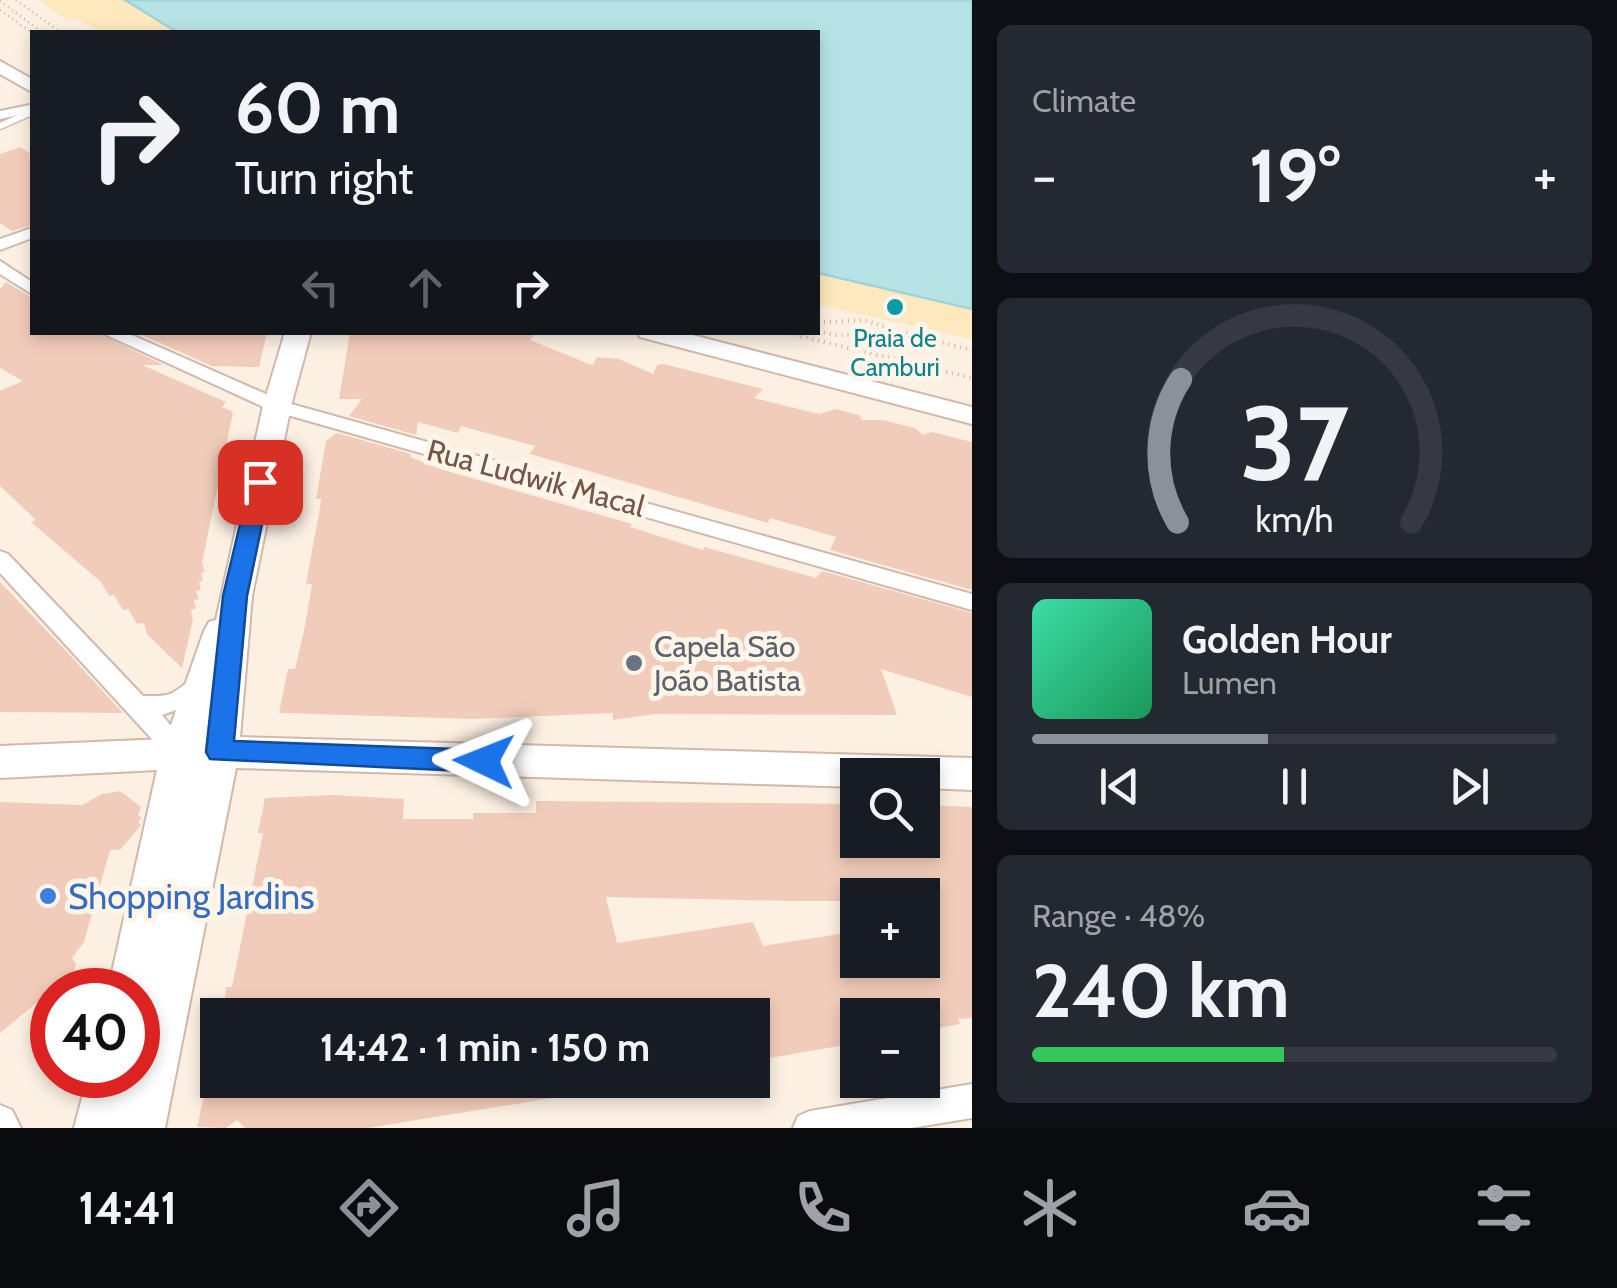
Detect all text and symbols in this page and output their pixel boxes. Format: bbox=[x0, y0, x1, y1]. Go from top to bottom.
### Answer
text: 60 m bbox=[235, 65, 400, 151]
icon: right bbox=[70, 70, 200, 200]
text: Climate bbox=[1032, 81, 1136, 120]
text: 19° bbox=[1249, 130, 1340, 221]
text: − bbox=[1032, 142, 1056, 209]
text: + bbox=[1533, 142, 1557, 209]
text: Turn right bbox=[235, 151, 414, 205]
icon: left bbox=[293, 260, 348, 315]
icon: ahead bbox=[398, 260, 453, 315]
icon: right bbox=[503, 260, 558, 315]
marker: Praia de Camburi bbox=[884, 296, 906, 318]
place label: Praia de Camburi bbox=[850, 323, 940, 382]
text: 37 bbox=[1240, 380, 1349, 506]
street label: Rua Ludwik Macal bbox=[423, 431, 649, 525]
pin bbox=[218, 440, 303, 525]
icon: arrive bbox=[233, 455, 288, 510]
text: km/h bbox=[1255, 498, 1334, 541]
text: Golden Hour bbox=[1182, 616, 1392, 663]
place label: Capela São João Batista bbox=[653, 628, 801, 699]
marker: Capela São João Batista bbox=[623, 652, 645, 674]
text: Lumen bbox=[1182, 663, 1277, 702]
position arrow bbox=[432, 709, 536, 813]
map controls bbox=[840, 758, 940, 1098]
button: search bbox=[840, 758, 940, 858]
icon: previous bbox=[1092, 759, 1147, 814]
icon: pause bbox=[1267, 759, 1322, 814]
icon: next bbox=[1442, 759, 1497, 814]
place label: Shopping Jardins bbox=[68, 875, 315, 918]
button: + bbox=[840, 878, 940, 978]
marker: Shopping Jardins bbox=[37, 885, 59, 907]
text: Range · 48% bbox=[1032, 896, 1205, 935]
text: 240 km bbox=[1032, 945, 1290, 1036]
speed limit sign: 40 bbox=[30, 968, 160, 1098]
button: − bbox=[840, 998, 940, 1098]
text: 14:42 · 1 min · 150 m bbox=[320, 1024, 650, 1071]
icon: directions bbox=[334, 1173, 404, 1243]
icon: music bbox=[561, 1173, 631, 1243]
icon: phone bbox=[788, 1173, 858, 1243]
icon: climate bbox=[1015, 1173, 1085, 1243]
icon: car bbox=[1242, 1173, 1312, 1243]
icon: filters bbox=[1469, 1173, 1539, 1243]
text: 14:41 bbox=[78, 1181, 177, 1235]

